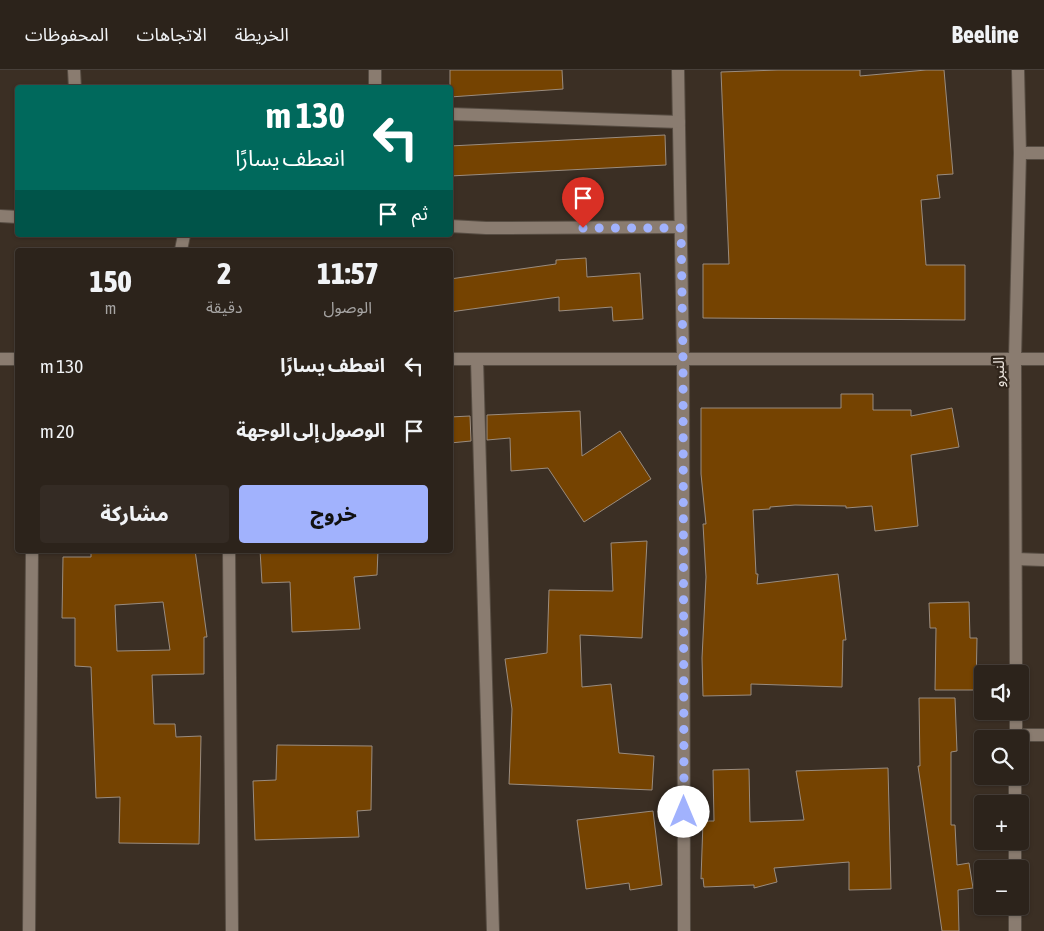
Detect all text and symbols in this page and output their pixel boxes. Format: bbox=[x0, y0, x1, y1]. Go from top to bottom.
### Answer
text: Beeline bbox=[952, 21, 1019, 48]
text: المحفوظات bbox=[25, 24, 109, 45]
text: الاتجاهات bbox=[137, 24, 207, 45]
text: الخريطة bbox=[235, 24, 289, 45]
text: 130 m bbox=[266, 95, 345, 135]
icon: left bbox=[363, 105, 428, 170]
text: انعطف يسارًا bbox=[235, 145, 345, 171]
pin bbox=[562, 177, 604, 228]
icon: arrive bbox=[569, 184, 597, 212]
icon: arrive bbox=[374, 200, 402, 228]
text: ثم bbox=[412, 202, 428, 224]
text: 2 bbox=[217, 256, 231, 290]
text: 11:57 bbox=[317, 256, 379, 290]
text: 150 bbox=[89, 264, 132, 298]
text: دقيقة bbox=[206, 298, 243, 316]
text: الوصول bbox=[323, 298, 372, 316]
text: m bbox=[105, 299, 116, 317]
icon: left bbox=[400, 352, 428, 380]
text: انعطف يسارًا bbox=[280, 354, 385, 376]
text: 130 m bbox=[40, 355, 83, 377]
street label: النبرو bbox=[990, 357, 1008, 387]
icon: arrive bbox=[400, 417, 428, 445]
text: الوصول إلى الوجهة bbox=[236, 419, 385, 441]
text: 20 m bbox=[40, 420, 74, 442]
button: مشاركة bbox=[40, 485, 229, 543]
button: خروج bbox=[239, 485, 428, 543]
map controls bbox=[974, 665, 1029, 915]
button: sound bbox=[974, 665, 1029, 720]
button: search bbox=[974, 730, 1029, 785]
position arrow bbox=[657, 785, 709, 837]
button: + bbox=[974, 795, 1029, 850]
button: − bbox=[974, 860, 1029, 915]

